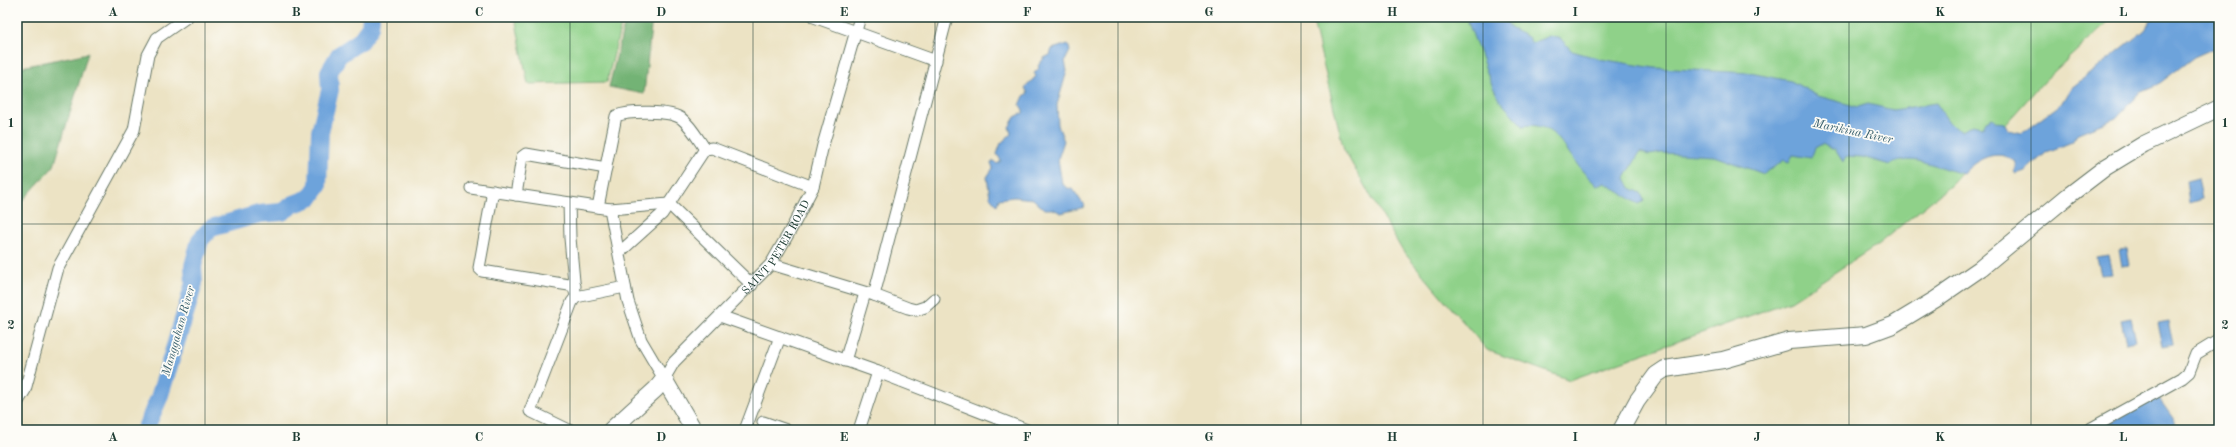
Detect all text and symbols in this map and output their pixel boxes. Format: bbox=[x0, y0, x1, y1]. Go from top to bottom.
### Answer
text: A bbox=[108, 6, 118, 19]
text: B bbox=[291, 6, 301, 19]
text: C bbox=[475, 6, 483, 19]
text: D bbox=[656, 6, 666, 19]
text: E bbox=[840, 6, 849, 19]
text: F bbox=[1023, 6, 1032, 19]
text: G bbox=[1204, 6, 1214, 19]
text: H bbox=[1387, 6, 1398, 19]
text: I bbox=[1572, 6, 1578, 19]
text: J bbox=[1753, 6, 1761, 19]
text: K bbox=[1935, 6, 1945, 19]
text: L bbox=[2119, 6, 2128, 19]
text: 1 bbox=[7, 117, 15, 130]
water label: Marikina River bbox=[1811, 117, 1895, 146]
text: 1 bbox=[2221, 117, 2229, 130]
street label: SAINT PETER ROAD bbox=[740, 198, 812, 297]
water label: Manggahan River bbox=[160, 284, 198, 379]
text: 2 bbox=[7, 319, 15, 332]
text: 2 bbox=[2221, 319, 2229, 332]
text: A bbox=[108, 431, 118, 444]
text: B bbox=[291, 431, 301, 444]
text: C bbox=[475, 431, 483, 444]
text: D bbox=[656, 431, 666, 444]
text: E bbox=[840, 431, 849, 444]
text: F bbox=[1023, 431, 1032, 444]
text: G bbox=[1204, 431, 1214, 444]
text: H bbox=[1387, 431, 1398, 444]
text: I bbox=[1572, 431, 1578, 444]
text: J bbox=[1753, 431, 1761, 444]
text: K bbox=[1935, 431, 1945, 444]
text: L bbox=[2119, 431, 2128, 444]

